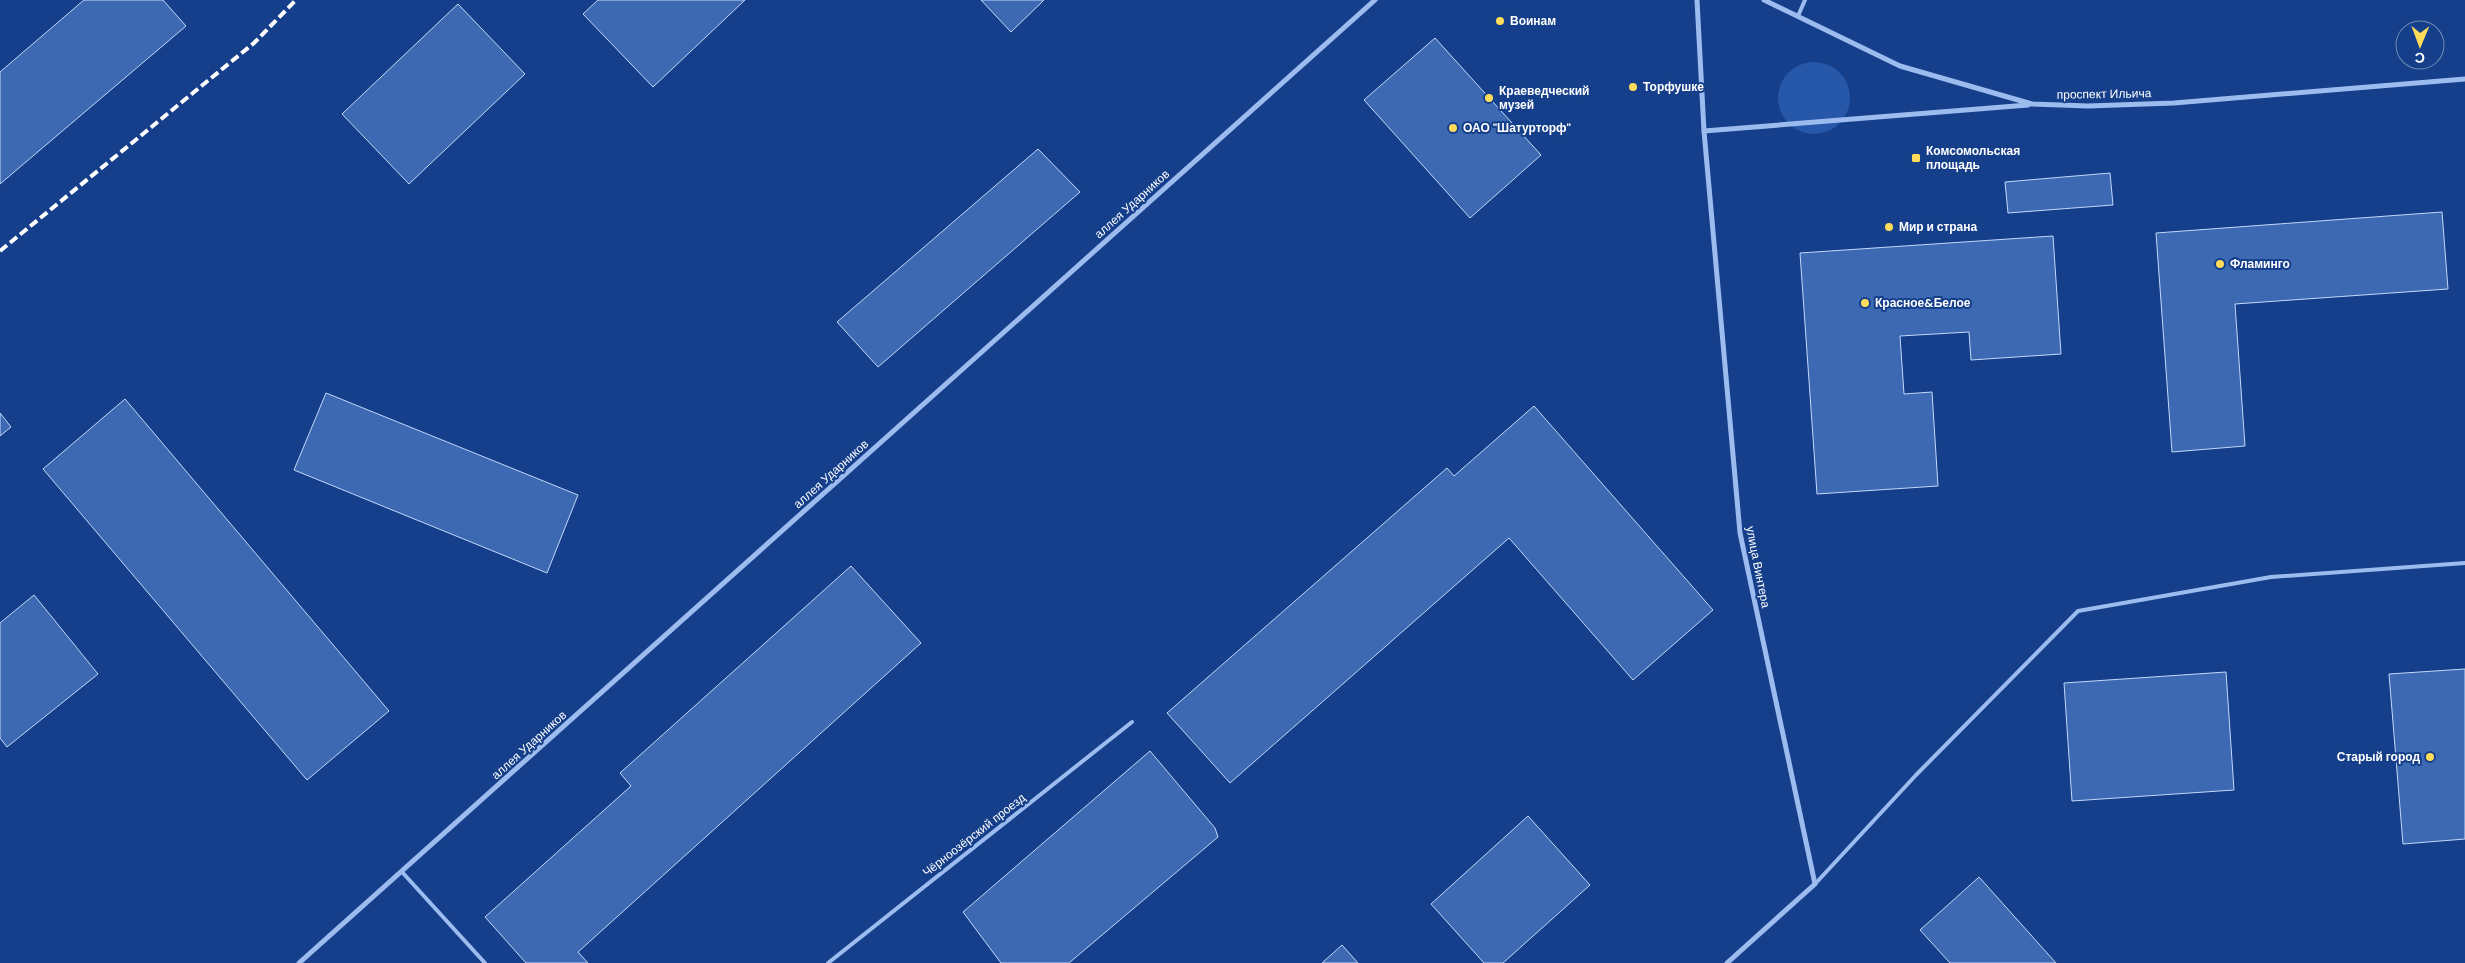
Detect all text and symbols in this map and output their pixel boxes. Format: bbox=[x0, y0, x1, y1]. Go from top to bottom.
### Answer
place label: Воинам bbox=[1510, 13, 1556, 29]
marker: Воинам bbox=[1494, 15, 1506, 27]
north arrow bbox=[2395, 20, 2445, 70]
text: С bbox=[2415, 49, 2425, 67]
place label: Торфушке bbox=[1643, 79, 1704, 95]
marker: Торфушке bbox=[1627, 81, 1639, 93]
place label: Краеведческий музей bbox=[1499, 83, 1589, 113]
street label: проспект Ильича bbox=[2057, 85, 2152, 103]
marker: Краеведческий музей bbox=[1483, 92, 1495, 104]
place label: ОАО "Шатурторф" bbox=[1463, 120, 1571, 136]
marker: ОАО "Шатурторф" bbox=[1447, 122, 1459, 134]
place label: Комсомольская площадь bbox=[1926, 143, 2020, 173]
marker: Комсомольская площадь bbox=[1910, 152, 1922, 164]
street label: аллея Ударников bbox=[1091, 166, 1173, 242]
place label: Мир и страна bbox=[1899, 219, 1978, 235]
marker: Мир и страна bbox=[1883, 221, 1895, 233]
place label: Фламинго bbox=[2230, 256, 2290, 272]
marker: Фламинго bbox=[2214, 258, 2226, 270]
place label: Красное&Белое bbox=[1875, 295, 1971, 311]
marker: Красное&Белое bbox=[1859, 297, 1871, 309]
street label: аллея Ударников bbox=[790, 436, 872, 512]
street label: улица Винтера bbox=[1742, 525, 1774, 610]
street label: аллея Ударников bbox=[488, 707, 570, 783]
place label: Старый город bbox=[2337, 749, 2420, 765]
marker: Старый город bbox=[2424, 751, 2436, 763]
street label: Чёрноозёрский проезд bbox=[919, 790, 1029, 880]

